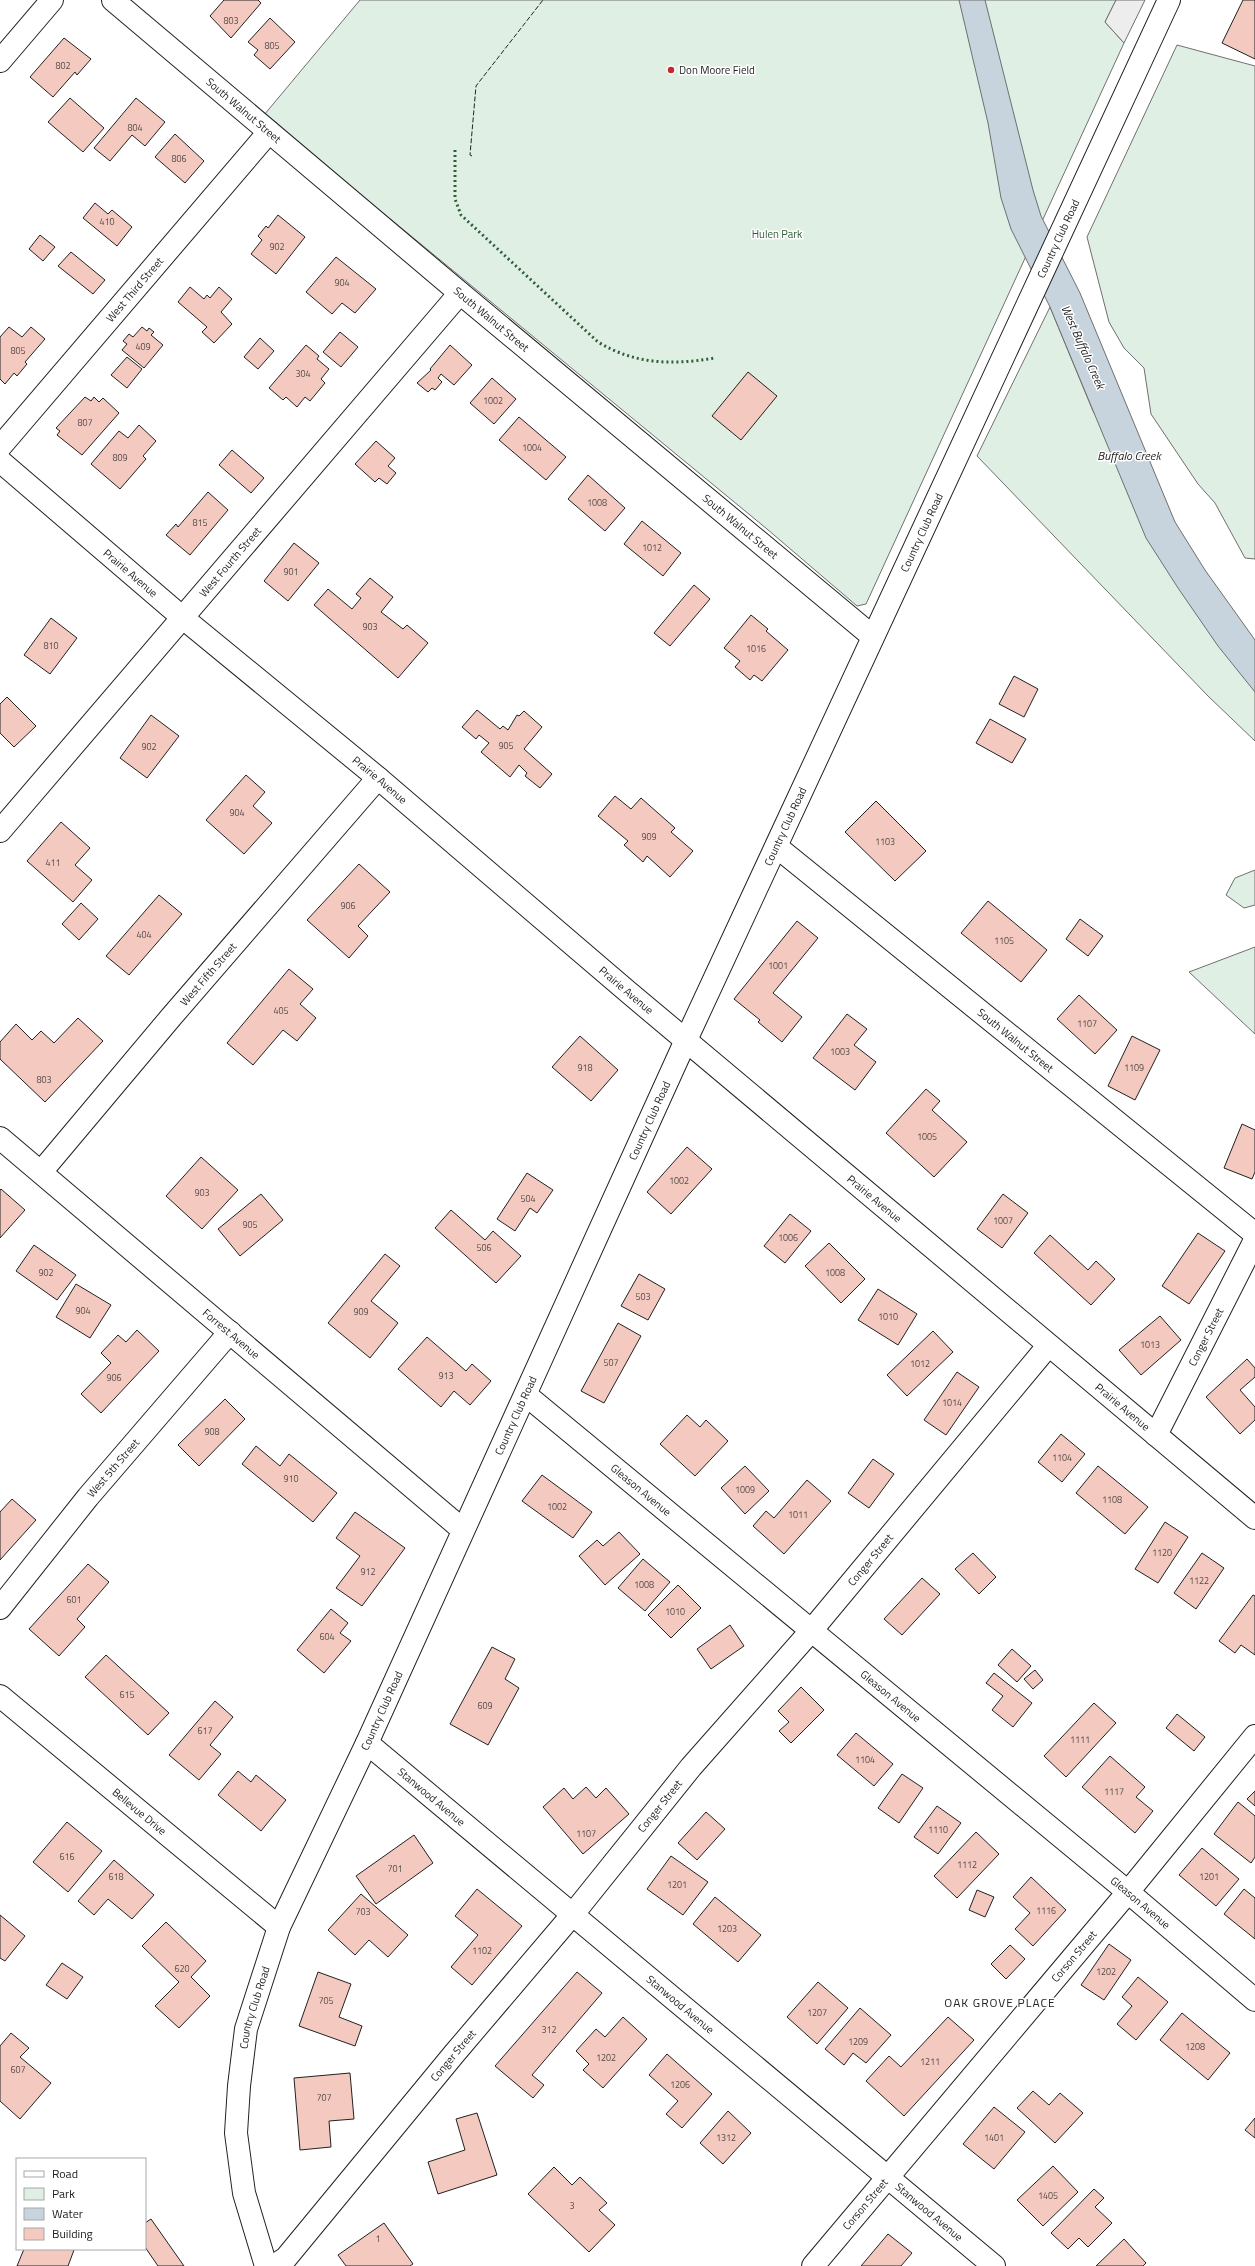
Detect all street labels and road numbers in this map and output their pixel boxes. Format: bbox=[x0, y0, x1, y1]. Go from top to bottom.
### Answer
street label: South Walnut Street bbox=[203, 74, 285, 147]
street label: Country Club Road bbox=[1033, 196, 1083, 281]
street label: West Third Street bbox=[102, 253, 167, 326]
street label: South Walnut Street bbox=[450, 283, 533, 355]
street label: South Walnut Street bbox=[699, 490, 782, 563]
street label: Country Club Road bbox=[896, 490, 947, 575]
street label: West Fourth Street bbox=[195, 523, 265, 601]
street label: Prairie Avenue bbox=[100, 545, 161, 601]
street label: Prairie Avenue bbox=[349, 752, 411, 808]
street label: Country Club Road bbox=[760, 784, 811, 868]
street label: West Fifth Street bbox=[176, 939, 240, 1009]
street label: Prairie Avenue bbox=[596, 962, 657, 1018]
street label: South Walnut Street bbox=[974, 1004, 1057, 1076]
street label: Country Club Road bbox=[625, 1078, 674, 1163]
street label: Prairie Avenue bbox=[844, 1171, 906, 1227]
street label: Forrest Avenue bbox=[199, 1305, 264, 1363]
street label: Conger Street bbox=[1184, 1305, 1227, 1369]
street label: Country Club Road bbox=[491, 1373, 541, 1458]
street label: Prairie Avenue bbox=[1092, 1379, 1154, 1435]
street label: West 5th Street bbox=[83, 1435, 143, 1501]
street label: Gleason Avenue bbox=[607, 1460, 675, 1520]
street label: Conger Street bbox=[844, 1530, 897, 1589]
street label: Gleason Avenue bbox=[857, 1666, 925, 1726]
street label: Country Club Road bbox=[357, 1668, 407, 1753]
street label: Stanwood Avenue bbox=[394, 1764, 469, 1830]
street label: Conger Street bbox=[634, 1776, 686, 1836]
street label: Bellevue Drive bbox=[109, 1784, 170, 1839]
street label: Gleason Avenue bbox=[1107, 1873, 1174, 1933]
street label: Corson Street bbox=[1047, 1927, 1100, 1986]
street label: Country Club Road bbox=[236, 1964, 274, 2050]
street label: Stanwood Avenue bbox=[643, 1971, 718, 2038]
street label: Conger Street bbox=[427, 2026, 480, 2085]
street label: Corson Street bbox=[839, 2175, 892, 2233]
street label: Stanwood Avenue bbox=[892, 2179, 967, 2245]

